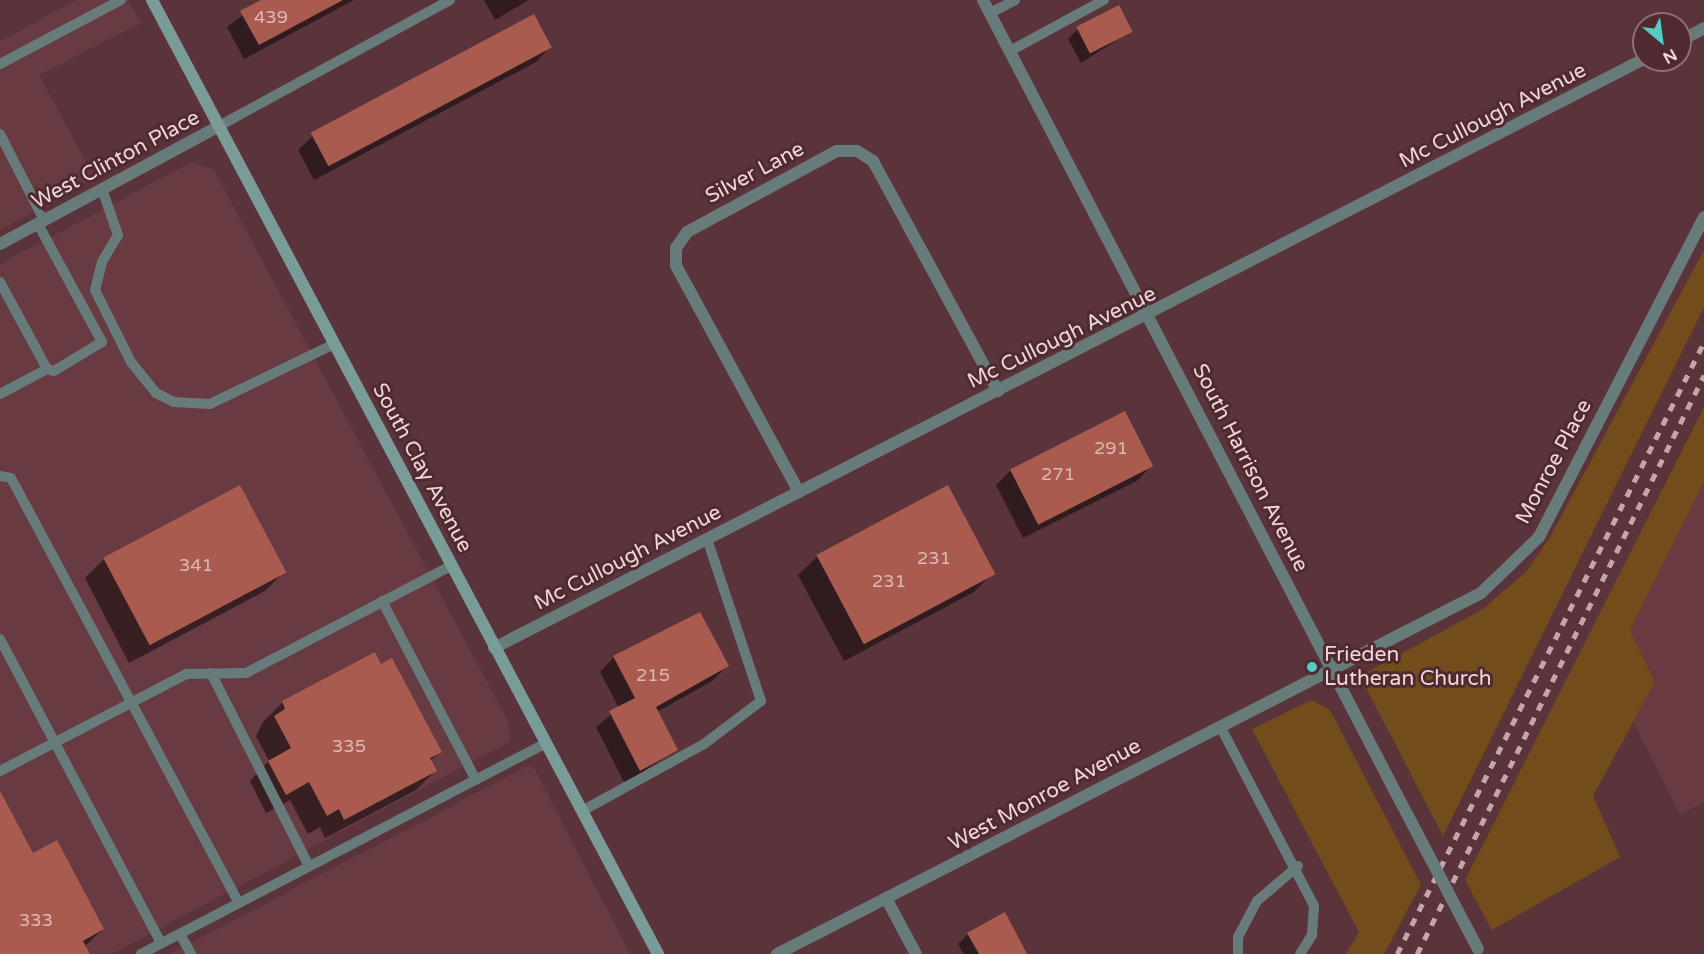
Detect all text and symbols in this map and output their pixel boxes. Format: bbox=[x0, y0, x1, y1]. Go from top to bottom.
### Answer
house number: 439 bbox=[254, 6, 288, 28]
north arrow bbox=[1632, 12, 1692, 72]
text: N bbox=[1659, 44, 1680, 68]
street label: Mc Cullough Avenue bbox=[1395, 58, 1591, 174]
street label: West Clinton Place bbox=[28, 105, 204, 215]
street label: Silver Lane bbox=[701, 136, 809, 210]
street label: Mc Cullough Avenue bbox=[964, 281, 1160, 395]
street label: South Harrison Avenue bbox=[1187, 360, 1313, 576]
street label: South Clay Avenue bbox=[367, 379, 477, 557]
street label: Monroe Place bbox=[1511, 395, 1597, 529]
house number: 291 bbox=[1094, 437, 1128, 459]
house number: 271 bbox=[1041, 463, 1075, 485]
street label: Mc Cullough Avenue bbox=[530, 500, 726, 616]
house number: 231 bbox=[917, 547, 951, 569]
house number: 341 bbox=[179, 554, 213, 576]
house number: 231 bbox=[872, 570, 906, 592]
place label: Frieden Lutheran Church bbox=[1324, 642, 1491, 692]
marker: Frieden Lutheran Church bbox=[1305, 660, 1319, 674]
house number: 215 bbox=[636, 664, 670, 686]
street label: West Monroe Avenue bbox=[945, 734, 1145, 856]
house number: 335 bbox=[332, 735, 366, 757]
house number: 333 bbox=[19, 909, 53, 931]

